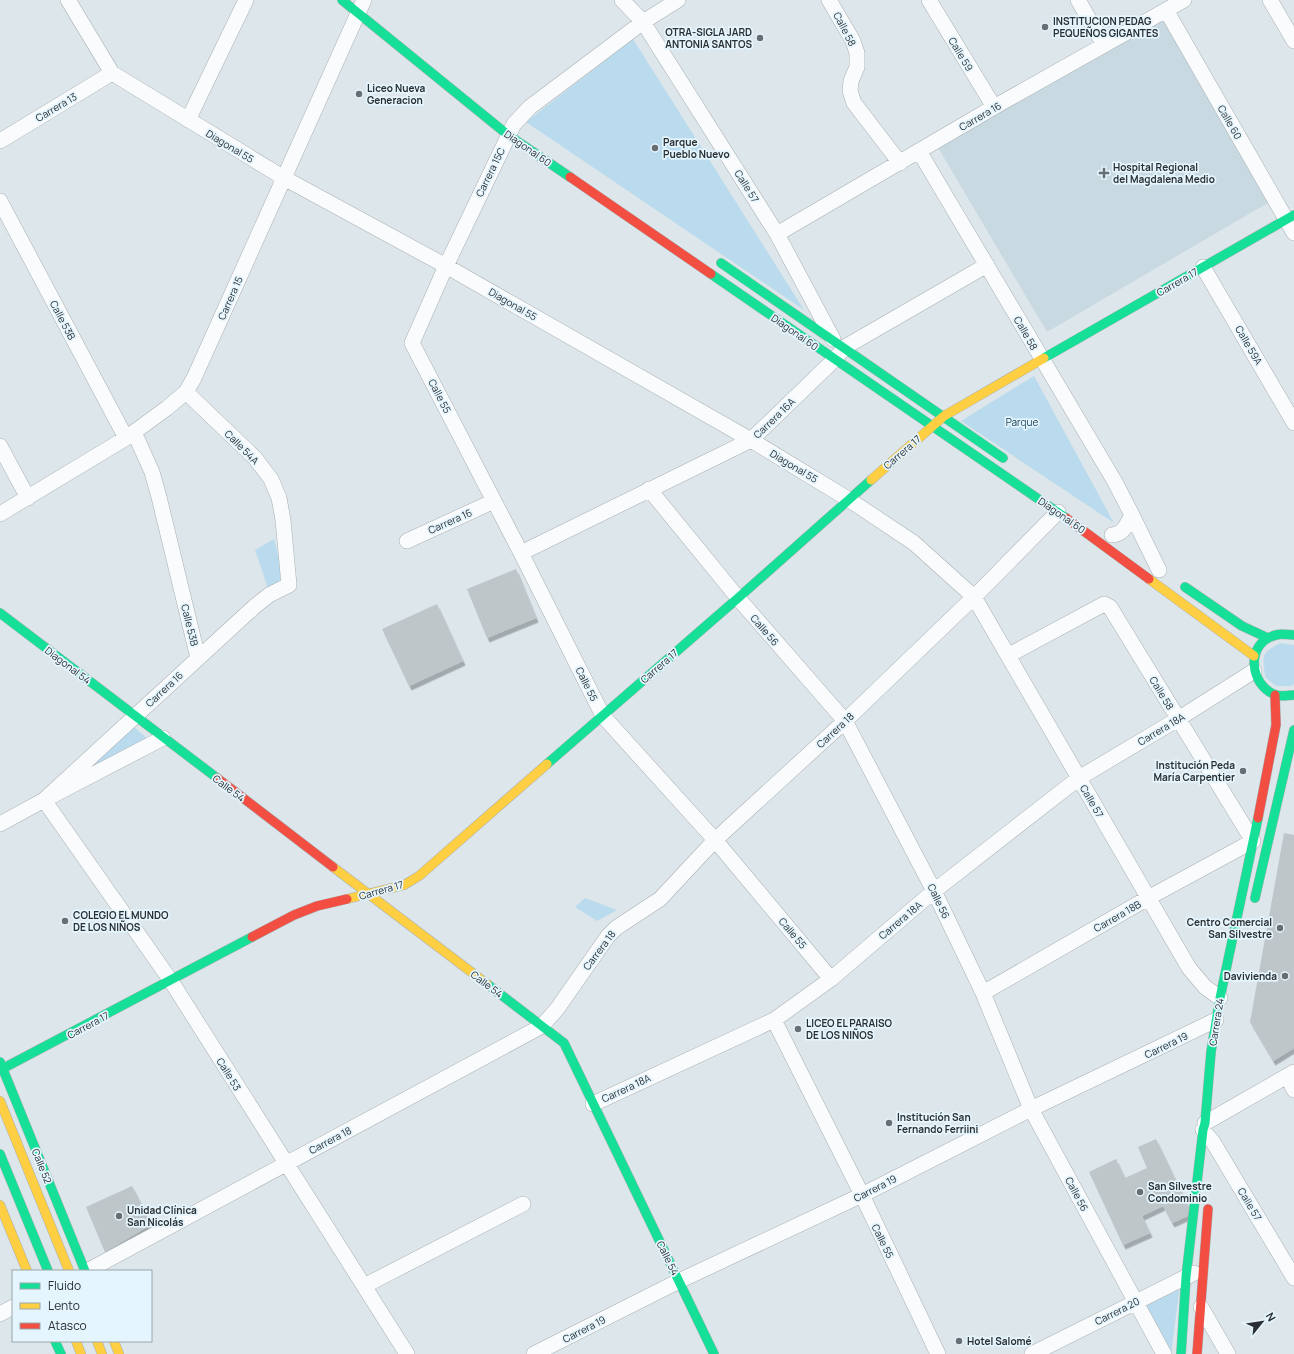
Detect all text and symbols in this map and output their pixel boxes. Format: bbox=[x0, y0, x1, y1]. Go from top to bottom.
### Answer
street label: Calle 58 bbox=[830, 9, 860, 49]
place label: INSTITUCION PEDAG PEQUEÑOS GIGANTES bbox=[1053, 14, 1159, 40]
marker: INSTITUCION PEDAG PEQUEÑOS GIGANTES bbox=[1040, 22, 1050, 32]
place label: OTRA-SIGLA JARD ANTONIA SANTOS bbox=[665, 25, 752, 51]
marker: OTRA-SIGLA JARD ANTONIA SANTOS bbox=[755, 33, 765, 43]
street label: Calle 59 bbox=[945, 34, 977, 74]
place label: Liceo Nueva Generacion bbox=[367, 81, 425, 107]
street label: Carrera 13 bbox=[33, 89, 79, 125]
marker: Liceo Nueva Generacion bbox=[354, 89, 364, 99]
street label: Carrera 16 bbox=[956, 98, 1004, 134]
street label: Calle 60 bbox=[1215, 102, 1245, 142]
street label: Diagonal 55 bbox=[203, 126, 257, 166]
street label: Diagonal 60 bbox=[502, 127, 554, 169]
place label: Parque Pueblo Nuevo bbox=[663, 135, 730, 161]
marker: Parque Pueblo Nuevo bbox=[650, 143, 660, 153]
street label: Carrera 15C bbox=[472, 145, 508, 199]
place label: Hospital Regional del Magdalena Medio bbox=[1113, 160, 1215, 186]
street label: Calle 57 bbox=[732, 167, 762, 205]
marker: Hospital Regional del Magdalena Medio bbox=[1098, 167, 1110, 179]
street label: Carrera 17 bbox=[1154, 265, 1200, 299]
street label: Carrera 15 bbox=[214, 274, 246, 322]
street label: Diagonal 55 bbox=[486, 284, 540, 324]
street label: Calle 53B bbox=[47, 298, 79, 342]
street label: Diagonal 60 bbox=[769, 311, 821, 353]
street label: Calle 58 bbox=[1011, 314, 1041, 353]
street label: Calle 59A bbox=[1232, 323, 1266, 368]
street label: Calle 55 bbox=[425, 376, 455, 416]
street label: Carrera 16A bbox=[750, 394, 798, 441]
park label: Parque bbox=[1006, 415, 1038, 429]
street label: Calle 54A bbox=[222, 427, 263, 468]
street label: Carrera 17 bbox=[880, 432, 924, 472]
street label: Diagonal 55 bbox=[767, 446, 821, 486]
street label: Diagonal 60 bbox=[1036, 494, 1088, 536]
street label: Carrera 16 bbox=[426, 505, 474, 537]
street label: Calle 53B bbox=[178, 603, 202, 647]
street label: Calle 56 bbox=[748, 611, 782, 649]
street label: Diagonal 54 bbox=[42, 643, 94, 687]
street label: Carrera 17 bbox=[637, 646, 681, 686]
street label: Calle 55 bbox=[573, 664, 601, 704]
street label: Carrera 16 bbox=[142, 668, 186, 710]
street label: Calle 58 bbox=[1147, 674, 1178, 713]
street label: Carrera 18 bbox=[813, 709, 857, 751]
street label: Carrera 18A bbox=[1135, 709, 1188, 749]
place label: Institución Peda María Carpentier bbox=[1154, 758, 1235, 784]
marker: Institución Peda María Carpentier bbox=[1238, 766, 1248, 776]
street label: Calle 54 bbox=[210, 771, 248, 805]
street label: Calle 57 bbox=[1077, 782, 1107, 820]
street label: Carrera 17 bbox=[357, 877, 405, 903]
street label: Calle 56 bbox=[925, 881, 953, 921]
street label: Carrera 18A bbox=[875, 897, 925, 942]
street label: Carrera 18B bbox=[1091, 897, 1143, 935]
place label: COLEGIO EL MUNDO DE LOS NIÑOS bbox=[73, 908, 169, 934]
street label: Calle 55 bbox=[776, 914, 810, 952]
place label: Centro Comercial San Silvestre bbox=[1187, 915, 1272, 941]
marker: COLEGIO EL MUNDO DE LOS NIÑOS bbox=[60, 916, 70, 926]
marker: Centro Comercial San Silvestre bbox=[1275, 923, 1285, 933]
street label: Carrera 18 bbox=[579, 927, 619, 973]
street label: Calle 54 bbox=[468, 967, 506, 1001]
place label: Davivienda bbox=[1224, 969, 1277, 983]
marker: Davivienda bbox=[1280, 971, 1290, 981]
street label: Carrera 24 bbox=[1205, 997, 1227, 1047]
street label: Carrera 17 bbox=[65, 1008, 111, 1042]
place label: LICEO EL PARAISO DE LOS NIÑOS bbox=[806, 1016, 893, 1042]
marker: LICEO EL PARAISO DE LOS NIÑOS bbox=[793, 1024, 803, 1034]
street label: Carrera 19 bbox=[1142, 1028, 1190, 1062]
street label: Calle 53 bbox=[213, 1055, 245, 1093]
street label: Carrera 18A bbox=[599, 1070, 653, 1105]
place label: Institución San Fernando Ferriini bbox=[897, 1110, 978, 1136]
marker: Institución San Fernando Ferriini bbox=[884, 1118, 894, 1128]
street label: Carrera 18 bbox=[306, 1123, 354, 1157]
street label: Calle 52 bbox=[29, 1146, 55, 1186]
street label: Carrera 19 bbox=[851, 1171, 899, 1205]
street label: Calle 56 bbox=[1062, 1174, 1092, 1214]
place label: San Silvestre Condominio bbox=[1148, 1179, 1212, 1205]
street label: Calle 57 bbox=[1235, 1185, 1265, 1223]
marker: San Silvestre Condominio bbox=[1135, 1187, 1145, 1197]
place label: Unidad Clínica San Nicolás bbox=[127, 1203, 197, 1229]
marker: Unidad Clínica San Nicolás bbox=[114, 1211, 124, 1221]
street label: Calle 55 bbox=[869, 1221, 897, 1261]
street label: Calle 54 bbox=[654, 1238, 682, 1278]
legend bbox=[12, 1270, 152, 1342]
text: Fluido bbox=[48, 1277, 81, 1294]
street label: Carrera 20 bbox=[1092, 1294, 1142, 1328]
text: Lento bbox=[48, 1297, 80, 1314]
north arrow bbox=[1242, 1302, 1282, 1342]
text: N bbox=[1263, 1310, 1280, 1324]
street label: Carrera 19 bbox=[560, 1312, 608, 1346]
text: Atasco bbox=[48, 1317, 87, 1334]
place label: Hotel Salomé bbox=[967, 1334, 1032, 1348]
marker: Hotel Salomé bbox=[954, 1336, 964, 1346]

